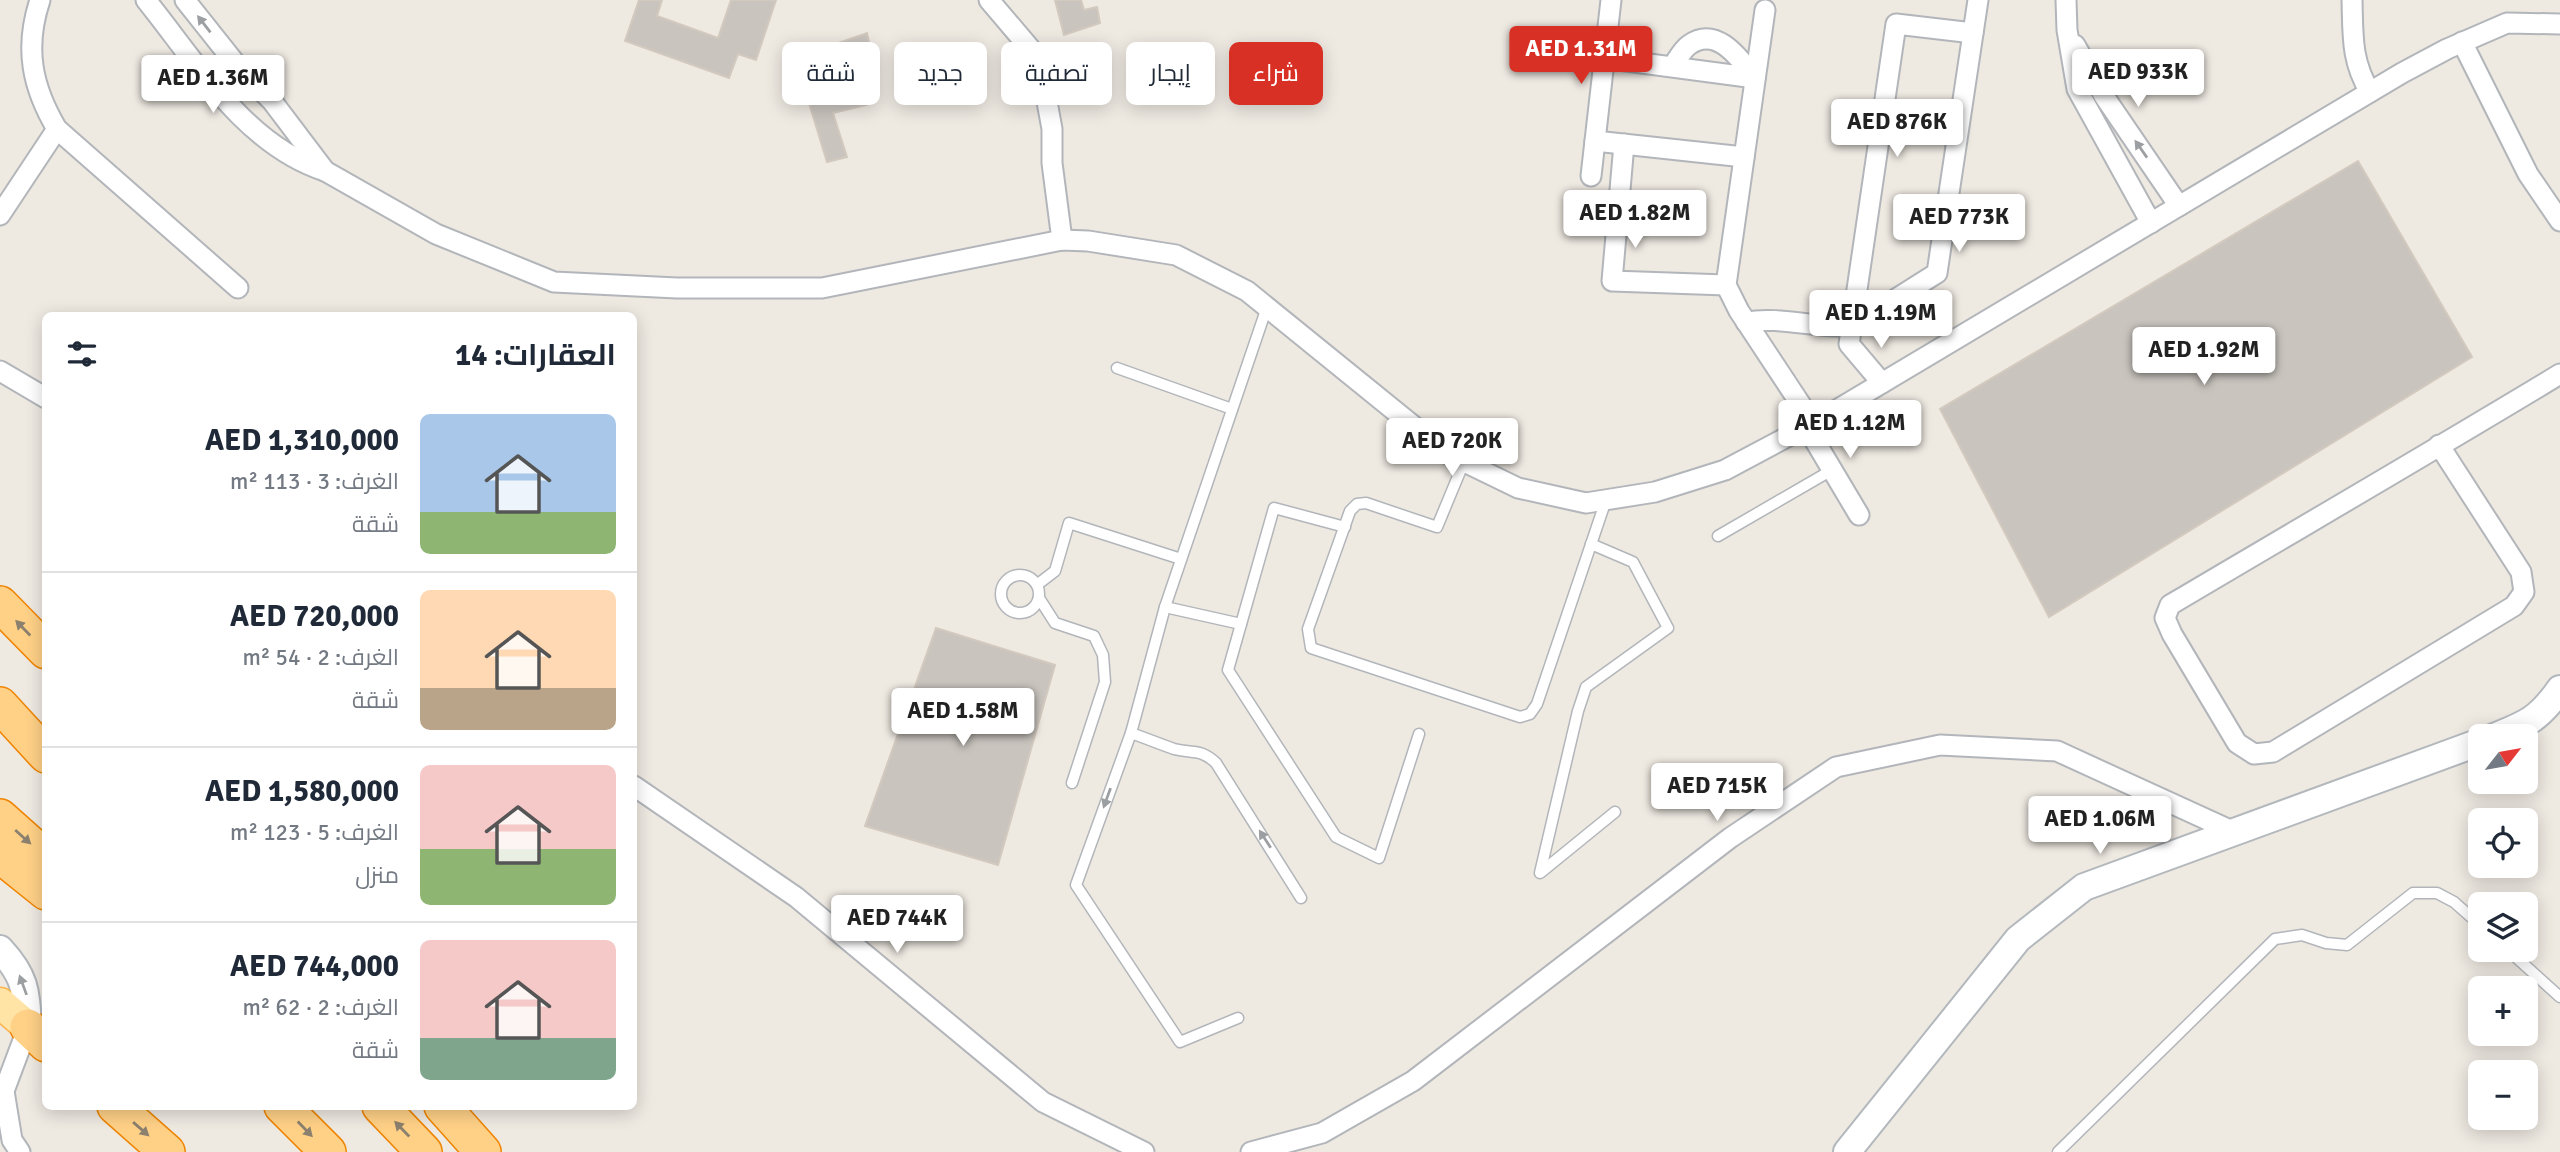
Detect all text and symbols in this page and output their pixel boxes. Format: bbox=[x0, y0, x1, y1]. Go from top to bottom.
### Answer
one-way arrow bbox=[196, 16, 211, 34]
pin: AED 1.31M bbox=[1501, 27, 1661, 86]
text: AED 1.31M bbox=[1525, 34, 1637, 63]
chip: شقة bbox=[782, 42, 880, 105]
chip: جديد bbox=[894, 42, 987, 105]
chip: تصفية bbox=[1001, 42, 1112, 105]
chip: إيجار bbox=[1126, 42, 1215, 105]
chip: شراء bbox=[1229, 42, 1323, 105]
pin: AED 933K bbox=[2066, 50, 2210, 109]
pin: AED 1.36M bbox=[133, 55, 293, 115]
text: AED 933K bbox=[2088, 57, 2188, 86]
text: AED 1.36M bbox=[157, 63, 269, 92]
pin: AED 876K bbox=[1825, 100, 1969, 159]
text: AED 876K bbox=[1847, 107, 1947, 136]
one-way arrow bbox=[2134, 140, 2148, 158]
pin: AED 1.82M bbox=[1555, 190, 1715, 250]
pin: AED 773K bbox=[1887, 194, 2031, 254]
text: AED 1.82M bbox=[1579, 198, 1691, 227]
text: AED 773K bbox=[1909, 202, 2009, 231]
pin: AED 1.19M bbox=[1801, 290, 1961, 350]
text: AED 1.19M bbox=[1825, 298, 1937, 327]
pin: AED 1.92M bbox=[2124, 328, 2284, 387]
icon: filters bbox=[63, 335, 101, 373]
text: AED 1.92M bbox=[2148, 335, 2260, 364]
text: العقارات: 14 bbox=[455, 337, 616, 374]
pin: AED 1.12M bbox=[1770, 400, 1930, 460]
text: AED 1.12M bbox=[1794, 408, 1906, 437]
pin: AED 720K bbox=[1380, 419, 1524, 478]
text: AED 1,310,000 bbox=[205, 422, 399, 459]
text: AED 720K bbox=[1402, 426, 1502, 455]
icon: home bbox=[476, 442, 560, 526]
text: الغرف: 3 · 113 m² bbox=[230, 467, 399, 496]
text: شقة bbox=[352, 510, 399, 539]
text: AED 720,000 bbox=[230, 598, 399, 635]
icon: home bbox=[476, 618, 560, 702]
one-way arrow bbox=[15, 620, 31, 637]
text: الغرف: 2 · 54 m² bbox=[243, 643, 399, 672]
text: شقة bbox=[352, 686, 399, 715]
pin: AED 1.58M bbox=[883, 688, 1043, 748]
text: AED 1.58M bbox=[907, 696, 1019, 725]
north arrow bbox=[2468, 724, 2538, 794]
map controls bbox=[2468, 724, 2538, 1130]
pin: AED 715K bbox=[1645, 764, 1789, 823]
text: AED 715K bbox=[1667, 771, 1767, 800]
text: AED 1,580,000 bbox=[205, 773, 399, 810]
one-way arrow bbox=[1101, 787, 1112, 808]
icon: home bbox=[476, 793, 560, 877]
pin: AED 1.06M bbox=[2020, 796, 2180, 856]
text: AED 1.06M bbox=[2044, 804, 2156, 833]
button: locate bbox=[2468, 808, 2538, 878]
text: الغرف: 5 · 123 m² bbox=[230, 818, 399, 847]
one-way arrow bbox=[14, 829, 31, 845]
one-way arrow bbox=[1259, 830, 1272, 849]
text: منزل bbox=[355, 861, 399, 890]
button: layers bbox=[2468, 892, 2538, 962]
pin: AED 744K bbox=[825, 895, 969, 955]
text: AED 744K bbox=[847, 903, 947, 932]
text: AED 744,000 bbox=[230, 948, 399, 985]
icon: home bbox=[476, 968, 560, 1052]
one-way arrow bbox=[17, 975, 28, 996]
button: + bbox=[2468, 976, 2538, 1046]
text: الغرف: 2 · 62 m² bbox=[243, 993, 399, 1022]
text: شقة bbox=[352, 1036, 399, 1065]
button: − bbox=[2468, 1060, 2538, 1130]
one-way arrow bbox=[296, 1120, 312, 1137]
one-way arrow bbox=[132, 1121, 150, 1137]
one-way arrow bbox=[394, 1121, 410, 1138]

